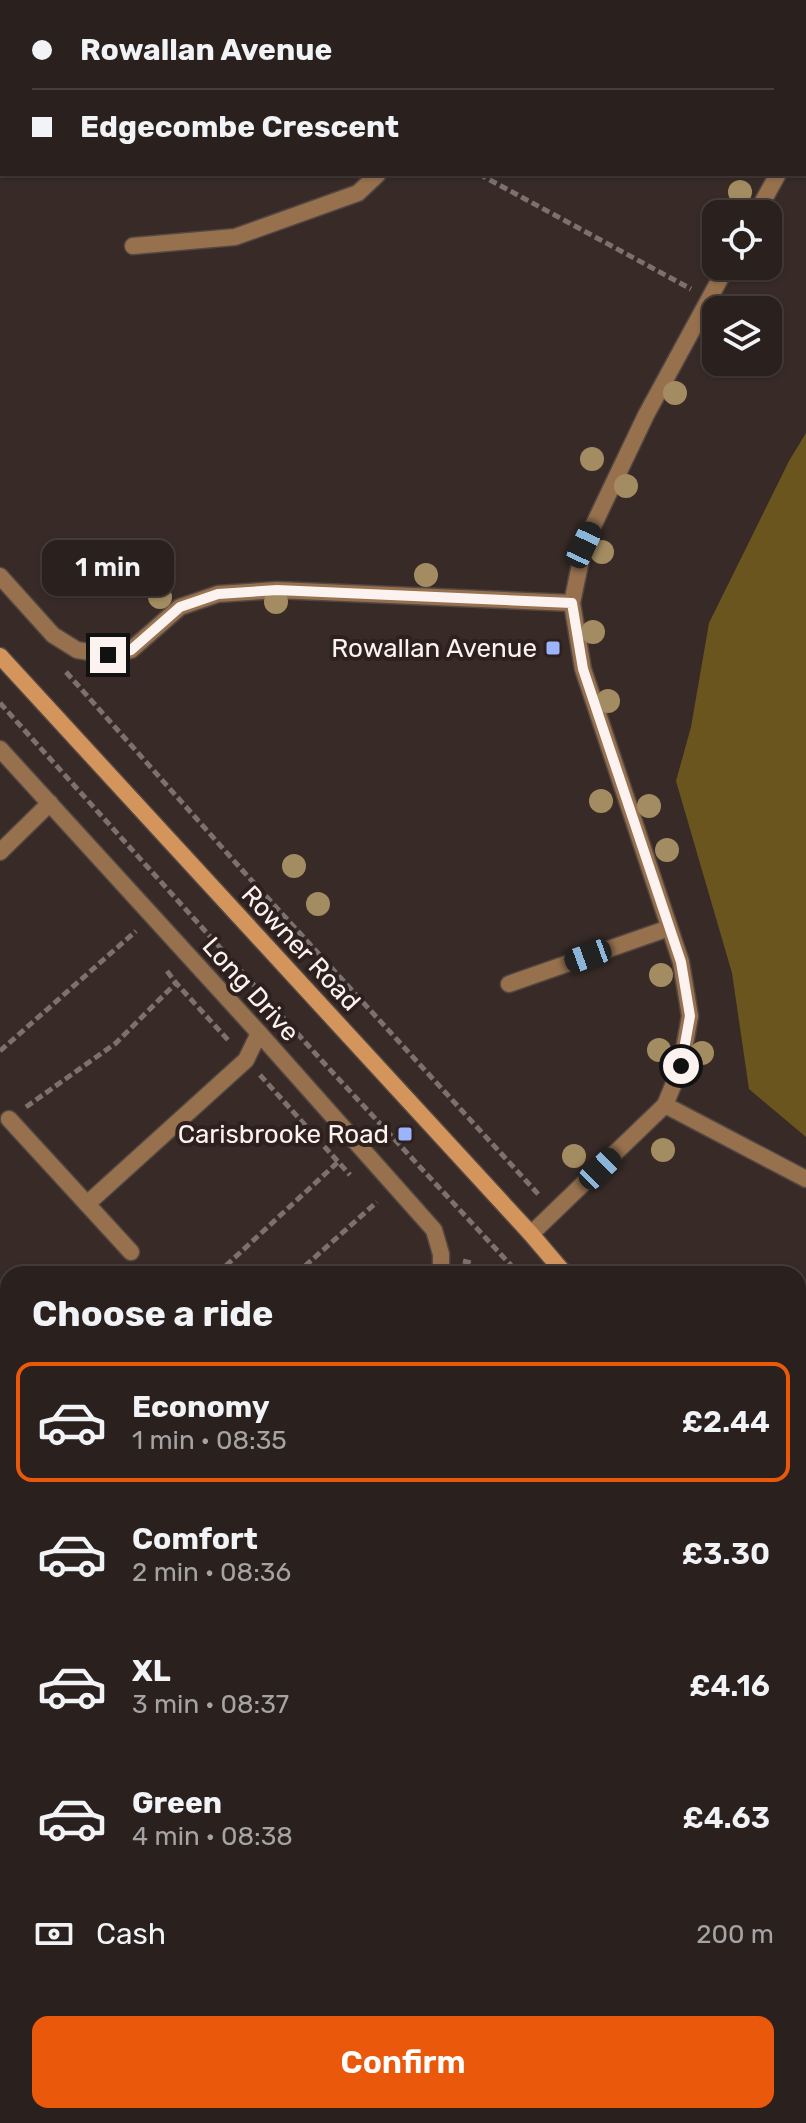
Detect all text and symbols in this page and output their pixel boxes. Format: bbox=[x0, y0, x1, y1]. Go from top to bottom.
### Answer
text: Rowallan Avenue bbox=[80, 32, 332, 68]
text: Edgecombe Crescent bbox=[80, 109, 399, 145]
map controls bbox=[702, 200, 782, 376]
button: locate bbox=[702, 200, 782, 280]
button: layers bbox=[702, 296, 782, 376]
car bbox=[563, 518, 605, 572]
callout: 1 min bbox=[42, 539, 174, 595]
text: 1 min bbox=[75, 552, 141, 583]
place label: Rowallan Avenue bbox=[331, 633, 537, 664]
route end bbox=[90, 637, 126, 673]
marker: Rowallan Avenue bbox=[544, 639, 562, 657]
street label: Rowner Road bbox=[235, 879, 366, 1017]
street label: Long Drive bbox=[196, 931, 305, 1048]
car bbox=[561, 937, 615, 975]
route start bbox=[663, 1048, 699, 1084]
place label: Carisbrooke Road bbox=[178, 1119, 389, 1150]
marker: Carisbrooke Road bbox=[396, 1125, 414, 1143]
car bbox=[574, 1144, 626, 1194]
text: Choose a ride bbox=[32, 1292, 273, 1335]
icon: car bbox=[36, 1386, 108, 1458]
text: Economy bbox=[132, 1389, 270, 1425]
text: £2.44 bbox=[682, 1404, 770, 1440]
text: 1 min · 08:35 bbox=[132, 1425, 287, 1456]
icon: car bbox=[36, 1518, 108, 1590]
text: Comfort bbox=[132, 1521, 258, 1557]
text: £3.30 bbox=[682, 1536, 770, 1572]
text: 2 min · 08:36 bbox=[132, 1557, 291, 1588]
icon: car bbox=[36, 1650, 108, 1722]
text: XL bbox=[132, 1653, 171, 1689]
text: £4.16 bbox=[689, 1668, 770, 1704]
text: 3 min · 08:37 bbox=[132, 1689, 289, 1720]
icon: car bbox=[36, 1782, 108, 1854]
text: Green bbox=[132, 1785, 222, 1821]
text: £4.63 bbox=[682, 1800, 770, 1836]
text: 4 min · 08:38 bbox=[132, 1821, 293, 1852]
icon: cash bbox=[32, 1912, 76, 1956]
text: Cash bbox=[96, 1916, 166, 1952]
text: 200 m bbox=[696, 1919, 774, 1950]
button: Confirm bbox=[32, 2016, 774, 2108]

